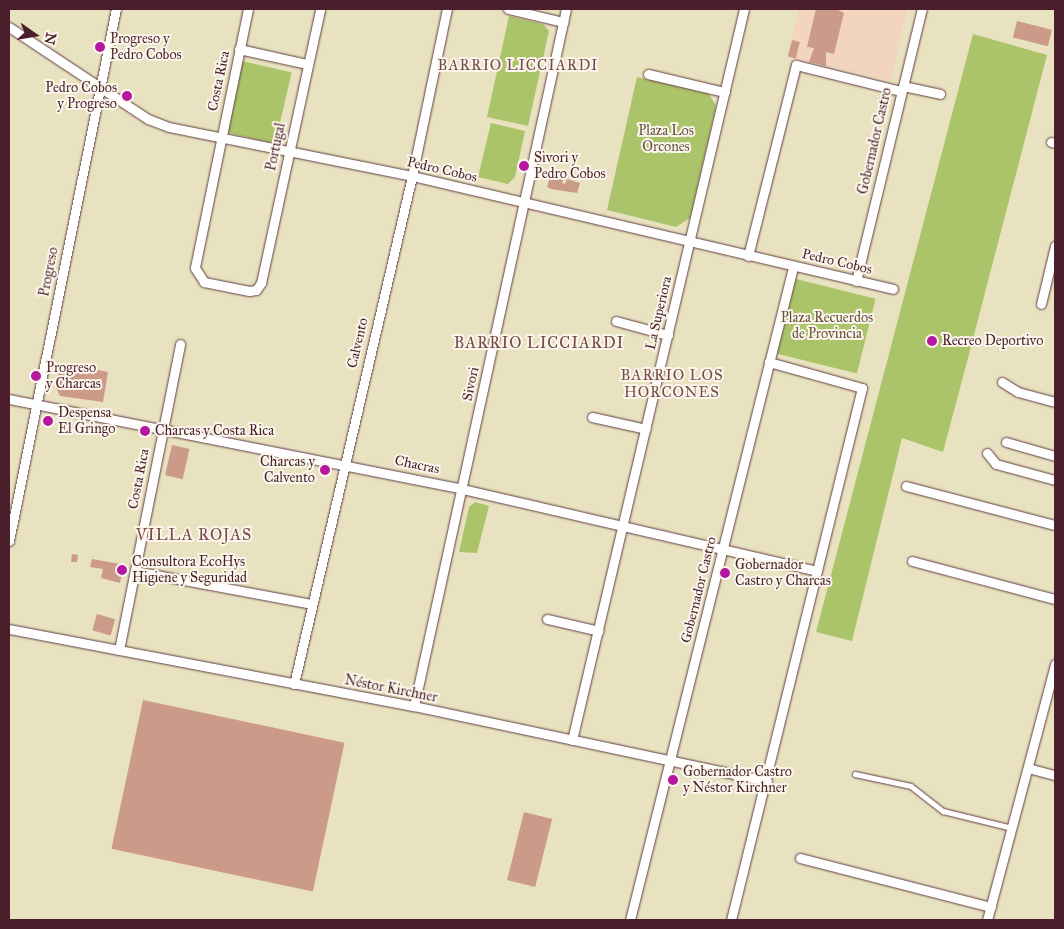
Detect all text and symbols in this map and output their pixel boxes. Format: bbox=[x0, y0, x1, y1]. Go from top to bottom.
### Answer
north arrow bbox=[10, 10, 60, 60]
text: N bbox=[40, 31, 60, 46]
place label: Progreso y Pedro Cobos bbox=[110, 31, 182, 64]
marker: Progreso y Pedro Cobos bbox=[94, 41, 106, 53]
street label: Costa Rica bbox=[204, 49, 234, 113]
district label: BARRIO LICCIARDI bbox=[436, 57, 600, 75]
place label: Pedro Cobos y Progreso bbox=[45, 80, 117, 112]
street label: Gobernador Castro bbox=[855, 86, 895, 196]
marker: Pedro Cobos y Progreso bbox=[121, 90, 133, 102]
street label: Portugal bbox=[263, 121, 289, 173]
park label: Plaza Los Orcones bbox=[638, 123, 694, 156]
place label: Sivori y Pedro Cobos bbox=[534, 150, 606, 182]
street label: Pedro Cobos bbox=[405, 154, 479, 186]
marker: Sivori y Pedro Cobos bbox=[518, 160, 530, 172]
street label: Progreso bbox=[36, 246, 62, 298]
street label: Pedro Cobos bbox=[800, 246, 874, 278]
street label: La Superiora bbox=[642, 275, 676, 351]
park label: Plaza Recuerdos de Provincia bbox=[781, 310, 873, 342]
street label: Calvento bbox=[344, 316, 372, 370]
district label: BARRIO LICCIARDI bbox=[452, 333, 626, 353]
place label: Recreo Deportivo bbox=[942, 333, 1043, 349]
marker: Recreo Deportivo bbox=[926, 335, 938, 347]
place label: Progreso y Charcas bbox=[46, 360, 101, 392]
street label: Sivori bbox=[459, 365, 483, 403]
district label: BARRIO LOS HORCONES bbox=[619, 366, 725, 401]
marker: Progreso y Charcas bbox=[30, 370, 42, 382]
place label: Despensa El Gringo bbox=[58, 405, 115, 438]
marker: Despensa El Gringo bbox=[42, 415, 54, 427]
place label: Charcas y Costa Rica bbox=[155, 423, 274, 439]
marker: Charcas y Costa Rica bbox=[139, 425, 151, 437]
street label: Costa Rica bbox=[125, 447, 153, 511]
street label: Chacras bbox=[393, 452, 441, 478]
place label: Charcas y Calvento bbox=[260, 454, 315, 487]
marker: Charcas y Calvento bbox=[319, 464, 331, 476]
district label: VILLA ROJAS bbox=[134, 525, 254, 545]
street label: Gobernador Castro bbox=[678, 535, 720, 645]
place label: Consultora EcoHys Higiene y Seguridad bbox=[132, 554, 247, 586]
place label: Gobernador Castro y Charcas bbox=[735, 557, 831, 590]
marker: Consultora EcoHys Higiene y Seguridad bbox=[116, 564, 128, 576]
marker: Gobernador Castro y Charcas bbox=[719, 567, 731, 579]
street label: Néstor Kirchner bbox=[343, 672, 439, 706]
place label: Gobernador Castro y Néstor Kirchner bbox=[683, 764, 792, 796]
marker: Gobernador Castro y Néstor Kirchner bbox=[667, 774, 679, 786]

